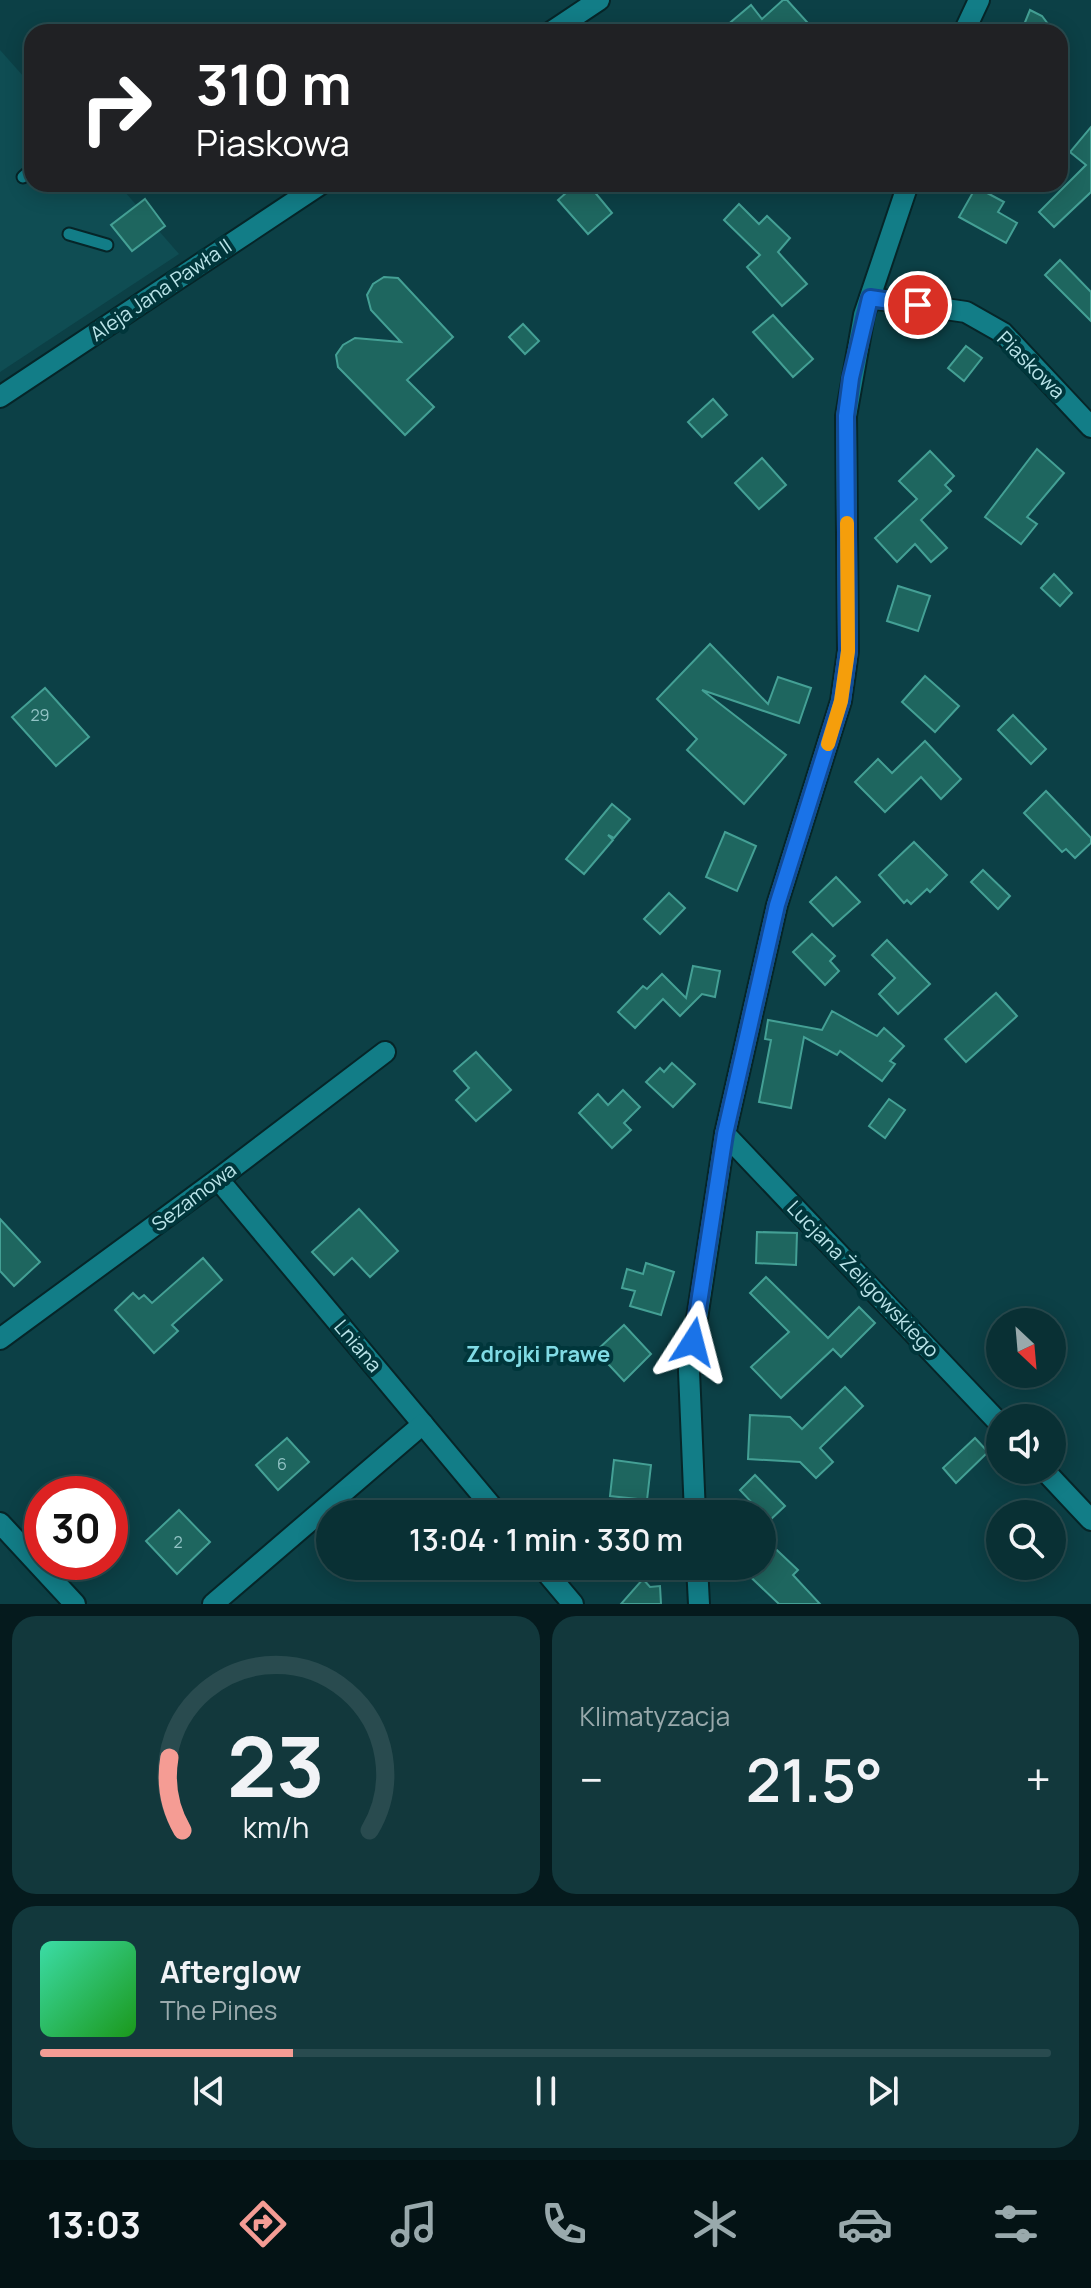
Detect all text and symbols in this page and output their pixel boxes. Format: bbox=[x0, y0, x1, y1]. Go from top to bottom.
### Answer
text: 310 m bbox=[196, 45, 352, 122]
icon: right bbox=[64, 56, 168, 160]
text: Piaskowa bbox=[196, 118, 350, 167]
street label: Aleja Jana Pawła II bbox=[85, 232, 237, 347]
pin bbox=[884, 271, 952, 339]
icon: arrive bbox=[896, 283, 940, 327]
street label: Piaskowa bbox=[992, 325, 1071, 404]
house number: 29 bbox=[30, 704, 50, 726]
street label: Sezamowa bbox=[146, 1156, 241, 1237]
street label: Lucjana Żeligowskiego bbox=[781, 1194, 946, 1363]
position arrow bbox=[651, 1300, 735, 1384]
north arrow bbox=[986, 1308, 1066, 1388]
map controls bbox=[986, 1308, 1066, 1580]
street label: Lniana bbox=[328, 1314, 388, 1378]
district label: Zdrojki Prawe bbox=[466, 1339, 610, 1369]
button: sound bbox=[986, 1404, 1066, 1484]
house number: 6 bbox=[277, 1453, 287, 1475]
speed limit sign: 30 bbox=[24, 1476, 128, 1580]
button: search bbox=[986, 1500, 1066, 1580]
text: 13:04 · 1 min · 330 m bbox=[409, 1519, 683, 1560]
house number: 2 bbox=[173, 1531, 183, 1553]
text: Klimatyzacja bbox=[580, 1698, 730, 1734]
text: 23 bbox=[227, 1708, 325, 1822]
text: 21.5° bbox=[746, 1738, 883, 1820]
text: − bbox=[580, 1749, 603, 1809]
text: + bbox=[1026, 1749, 1051, 1809]
text: km/h bbox=[243, 1808, 309, 1847]
text: Afterglow bbox=[160, 1951, 301, 1992]
text: The Pines bbox=[160, 1992, 277, 2028]
icon: previous bbox=[187, 2069, 231, 2113]
icon: pause bbox=[524, 2069, 568, 2113]
icon: next bbox=[861, 2069, 905, 2113]
icon: directions bbox=[235, 2196, 291, 2252]
icon: music bbox=[386, 2196, 442, 2252]
icon: phone bbox=[536, 2196, 592, 2252]
icon: climate bbox=[687, 2196, 743, 2252]
icon: car bbox=[837, 2196, 893, 2252]
icon: filters bbox=[988, 2196, 1044, 2252]
text: 13:03 bbox=[47, 2200, 141, 2249]

